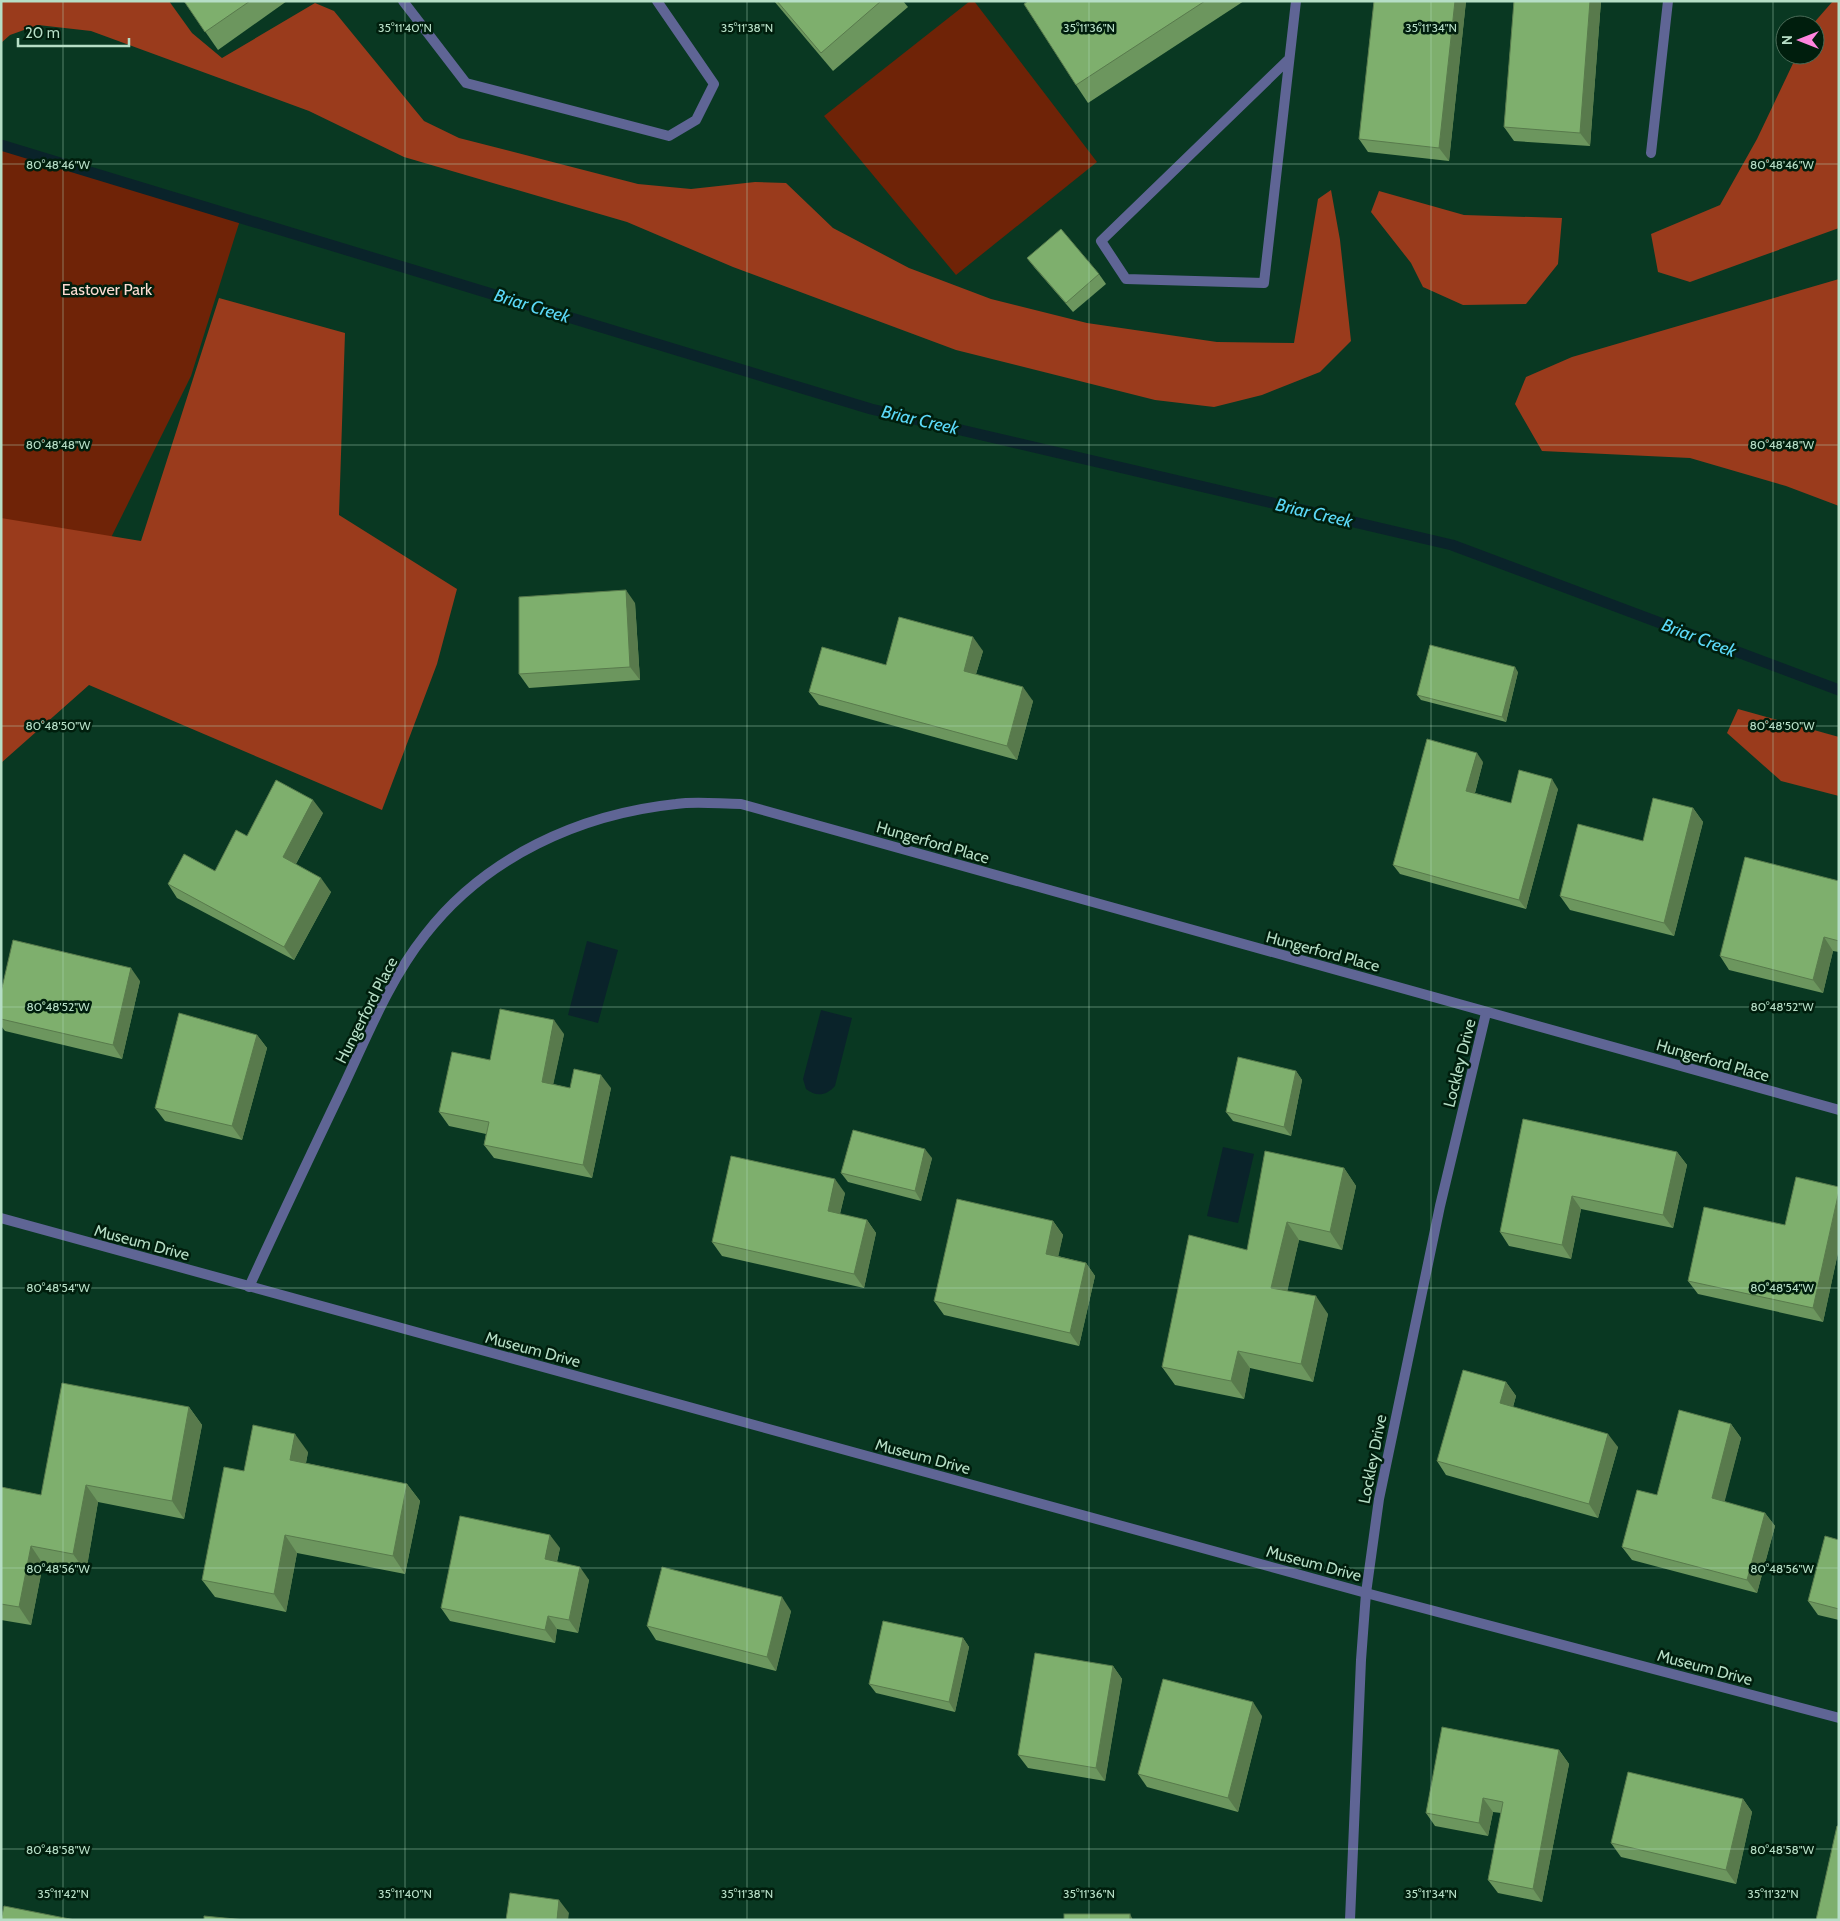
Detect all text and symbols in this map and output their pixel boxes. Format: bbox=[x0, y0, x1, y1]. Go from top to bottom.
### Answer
scale bar bbox=[18, 15, 129, 47]
north arrow bbox=[1775, 15, 1825, 65]
text: 35°11'40"N bbox=[378, 20, 432, 35]
text: 35°11'38"N bbox=[721, 20, 773, 35]
text: 35°11'36"N bbox=[1063, 20, 1115, 35]
text: 35°11'34"N bbox=[1405, 20, 1457, 35]
text: 20 m bbox=[25, 24, 60, 42]
text: N bbox=[1778, 35, 1796, 45]
text: 80°48'46"W bbox=[26, 157, 91, 172]
text: 80°48'46"W bbox=[1750, 157, 1815, 172]
park label: Eastover Park bbox=[62, 280, 153, 299]
water label: Briar Creek bbox=[491, 284, 574, 328]
water label: Briar Creek bbox=[879, 400, 962, 440]
text: 80°48'48"W bbox=[26, 437, 91, 452]
text: 80°48'48"W bbox=[1750, 437, 1815, 452]
water label: Briar Creek bbox=[1273, 493, 1356, 533]
water label: Briar Creek bbox=[1659, 614, 1741, 663]
text: 80°48'50"W bbox=[25, 718, 91, 733]
text: 80°48'50"W bbox=[1749, 718, 1815, 733]
street label: Hungerford Place bbox=[874, 817, 992, 868]
street label: Hungerford Place bbox=[1264, 927, 1382, 976]
street label: Hungerford Place bbox=[331, 954, 401, 1067]
text: 80°48'52"W bbox=[26, 999, 90, 1014]
text: 80°48'52"W bbox=[1750, 999, 1814, 1014]
street label: Lockley Drive bbox=[1439, 1017, 1480, 1109]
street label: Hungerford Place bbox=[1654, 1035, 1772, 1086]
street label: Museum Drive bbox=[92, 1221, 192, 1264]
text: 80°48'54"W bbox=[26, 1280, 90, 1295]
text: 80°48'54"W bbox=[1750, 1280, 1814, 1295]
street label: Museum Drive bbox=[483, 1328, 583, 1371]
street label: Lockley Drive bbox=[1355, 1413, 1390, 1505]
street label: Museum Drive bbox=[873, 1435, 973, 1478]
street label: Museum Drive bbox=[1264, 1542, 1364, 1585]
text: 80°48'56"W bbox=[26, 1561, 90, 1576]
text: 80°48'56"W bbox=[1750, 1561, 1814, 1576]
street label: Museum Drive bbox=[1655, 1646, 1755, 1689]
text: 80°48'58"W bbox=[26, 1842, 91, 1857]
text: 80°48'58"W bbox=[1750, 1842, 1815, 1857]
text: 35°11'42"N bbox=[37, 1886, 89, 1901]
text: 35°11'40"N bbox=[378, 1886, 432, 1901]
text: 35°11'38"N bbox=[721, 1886, 773, 1901]
text: 35°11'36"N bbox=[1063, 1886, 1115, 1901]
text: 35°11'34"N bbox=[1405, 1886, 1457, 1901]
text: 35°11'32"N bbox=[1747, 1886, 1799, 1901]

